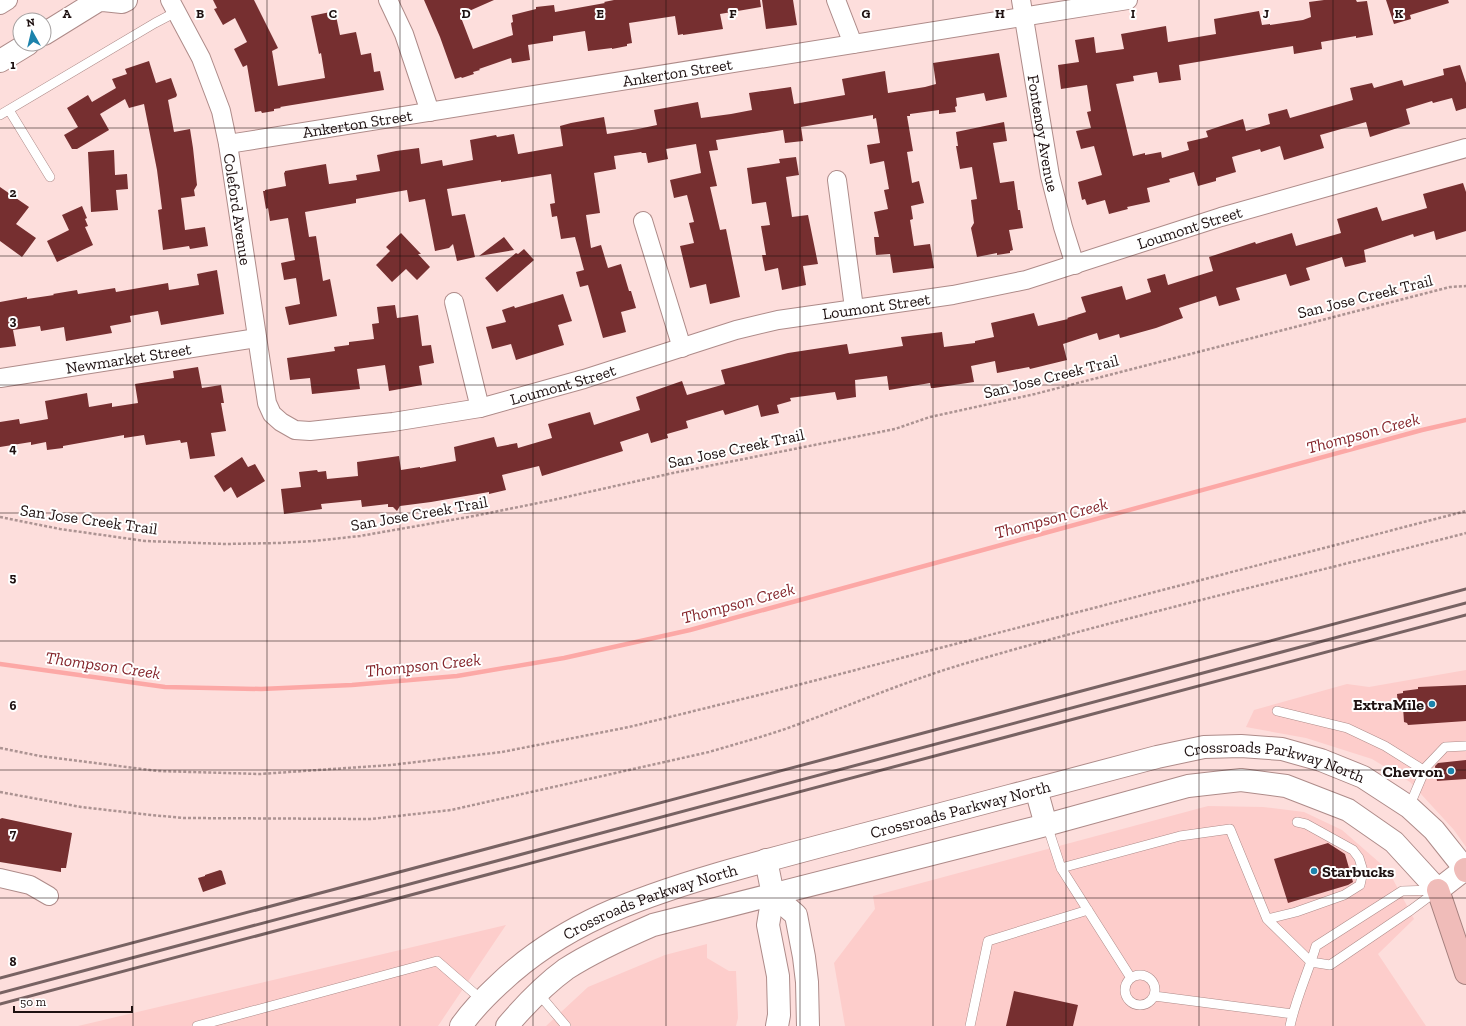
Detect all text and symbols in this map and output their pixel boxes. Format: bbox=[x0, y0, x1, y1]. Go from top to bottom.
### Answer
text: A bbox=[63, 6, 72, 21]
text: B bbox=[196, 6, 204, 21]
text: C bbox=[329, 6, 337, 21]
text: D bbox=[461, 6, 471, 21]
text: E bbox=[596, 6, 604, 21]
text: F bbox=[729, 6, 737, 21]
text: G bbox=[862, 6, 871, 21]
text: H bbox=[995, 6, 1005, 21]
text: I bbox=[1131, 6, 1136, 21]
text: J bbox=[1263, 6, 1269, 21]
text: K bbox=[1395, 6, 1404, 21]
north arrow bbox=[12, 12, 52, 52]
text: N bbox=[26, 15, 36, 30]
street label: Ankerton Street bbox=[621, 54, 734, 91]
text: 1 bbox=[10, 57, 16, 72]
street label: Fontenoy Avenue bbox=[1023, 73, 1063, 194]
street label: Ankerton Street bbox=[301, 106, 414, 142]
street label: Coleford Avenue bbox=[220, 152, 255, 266]
text: 2 bbox=[10, 185, 17, 200]
street label: Loumont Street bbox=[1135, 203, 1244, 253]
street label: San Jose Creek Trail bbox=[1296, 270, 1435, 322]
street label: Loumont Street bbox=[821, 289, 932, 324]
text: 3 bbox=[10, 313, 17, 328]
street label: Newmarket Street bbox=[64, 339, 193, 378]
street label: San Jose Creek Trail bbox=[982, 350, 1121, 402]
street label: Loumont Street bbox=[508, 360, 618, 409]
water label: Thompson Creek bbox=[1304, 408, 1422, 458]
street label: San Jose Creek Trail bbox=[666, 425, 806, 472]
text: 4 bbox=[9, 441, 17, 456]
street label: San Jose Creek Trail bbox=[349, 492, 489, 535]
water label: Thompson Creek bbox=[992, 493, 1110, 543]
street label: San Jose Creek Trail bbox=[19, 500, 159, 539]
text: 5 bbox=[10, 570, 17, 585]
water label: Thompson Creek bbox=[679, 578, 797, 628]
water label: Thompson Creek bbox=[44, 647, 162, 683]
water label: Thompson Creek bbox=[364, 649, 482, 681]
place label: ExtraMile bbox=[1353, 695, 1424, 714]
text: 6 bbox=[10, 698, 17, 713]
marker: ExtraMile bbox=[1427, 699, 1437, 709]
street label: Crossroads Parkway North bbox=[1182, 737, 1368, 787]
place label: Chevron bbox=[1383, 762, 1444, 781]
marker: Chevron bbox=[1446, 766, 1456, 776]
street label: Crossroads Parkway North bbox=[868, 777, 1052, 842]
text: 7 bbox=[10, 826, 17, 841]
street label: Crossroads Parkway North bbox=[560, 860, 739, 944]
place label: Starbucks bbox=[1322, 862, 1394, 881]
marker: Starbucks bbox=[1309, 866, 1319, 876]
text: 8 bbox=[9, 954, 17, 969]
scale bar bbox=[14, 988, 132, 1014]
text: 50 m bbox=[20, 995, 47, 1009]

